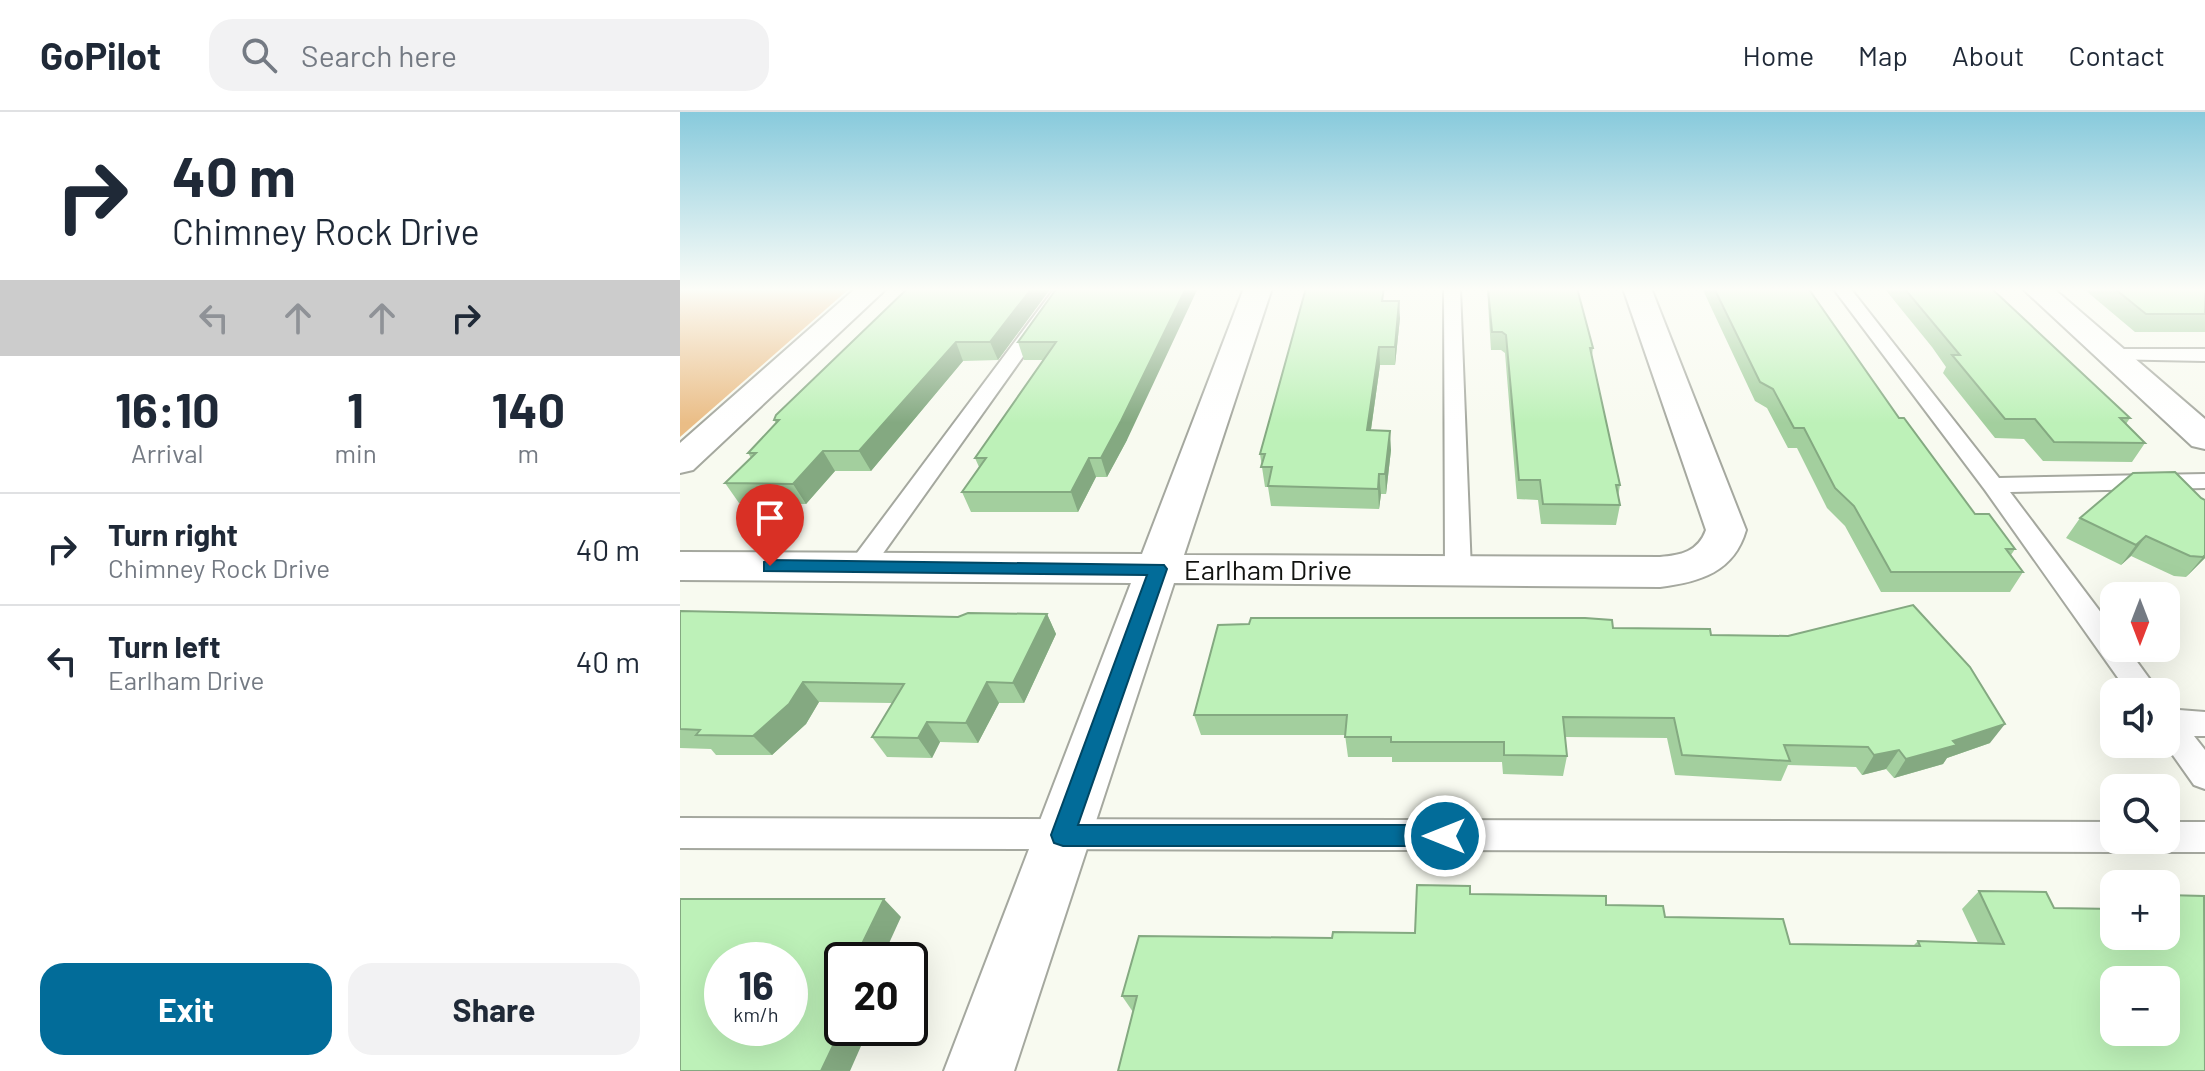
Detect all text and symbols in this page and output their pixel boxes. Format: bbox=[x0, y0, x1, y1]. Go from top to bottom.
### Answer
search box bbox=[209, 19, 769, 91]
text: GoPilot bbox=[40, 32, 161, 78]
icon: search bbox=[237, 33, 281, 77]
text: Search here bbox=[301, 37, 457, 73]
text: Home bbox=[1743, 38, 1814, 72]
text: Map bbox=[1858, 38, 1908, 72]
text: About bbox=[1952, 38, 2024, 72]
text: Contact bbox=[2068, 38, 2165, 72]
text: 40 m bbox=[172, 141, 296, 208]
icon: right bbox=[40, 144, 144, 248]
text: Chimney Rock Drive bbox=[172, 209, 480, 252]
icon: left bbox=[192, 296, 236, 340]
icon: ahead bbox=[276, 296, 320, 340]
icon: ahead bbox=[360, 296, 404, 340]
icon: right bbox=[444, 296, 488, 340]
text: 16:10 bbox=[115, 380, 220, 438]
text: 1 bbox=[347, 380, 364, 438]
text: 140 bbox=[492, 380, 565, 438]
text: Arrival bbox=[131, 437, 204, 468]
text: min bbox=[335, 437, 377, 468]
text: m bbox=[518, 437, 539, 468]
pin bbox=[736, 484, 804, 566]
icon: arrive bbox=[748, 496, 792, 540]
text: Turn right bbox=[108, 516, 238, 552]
icon: right bbox=[40, 527, 84, 571]
text: 40 m bbox=[576, 531, 640, 567]
text: Chimney Rock Drive bbox=[108, 552, 330, 583]
street label: Earlham Drive bbox=[1184, 552, 1352, 586]
north arrow bbox=[2100, 582, 2180, 662]
map controls bbox=[2100, 582, 2180, 1046]
text: Turn left bbox=[108, 628, 221, 664]
icon: left bbox=[40, 639, 84, 683]
text: 40 m bbox=[576, 643, 640, 679]
text: Earlham Drive bbox=[108, 664, 264, 695]
button: sound bbox=[2100, 678, 2180, 758]
button: search bbox=[2100, 774, 2180, 854]
position arrow bbox=[1403, 794, 1487, 878]
button: + bbox=[2100, 870, 2180, 950]
speed limit sign: 20 bbox=[824, 942, 928, 1046]
text: 16 bbox=[738, 960, 774, 1008]
button: Exit bbox=[40, 963, 332, 1055]
button: Share bbox=[348, 963, 640, 1055]
button: − bbox=[2100, 966, 2180, 1046]
text: km/h bbox=[733, 1002, 779, 1026]

